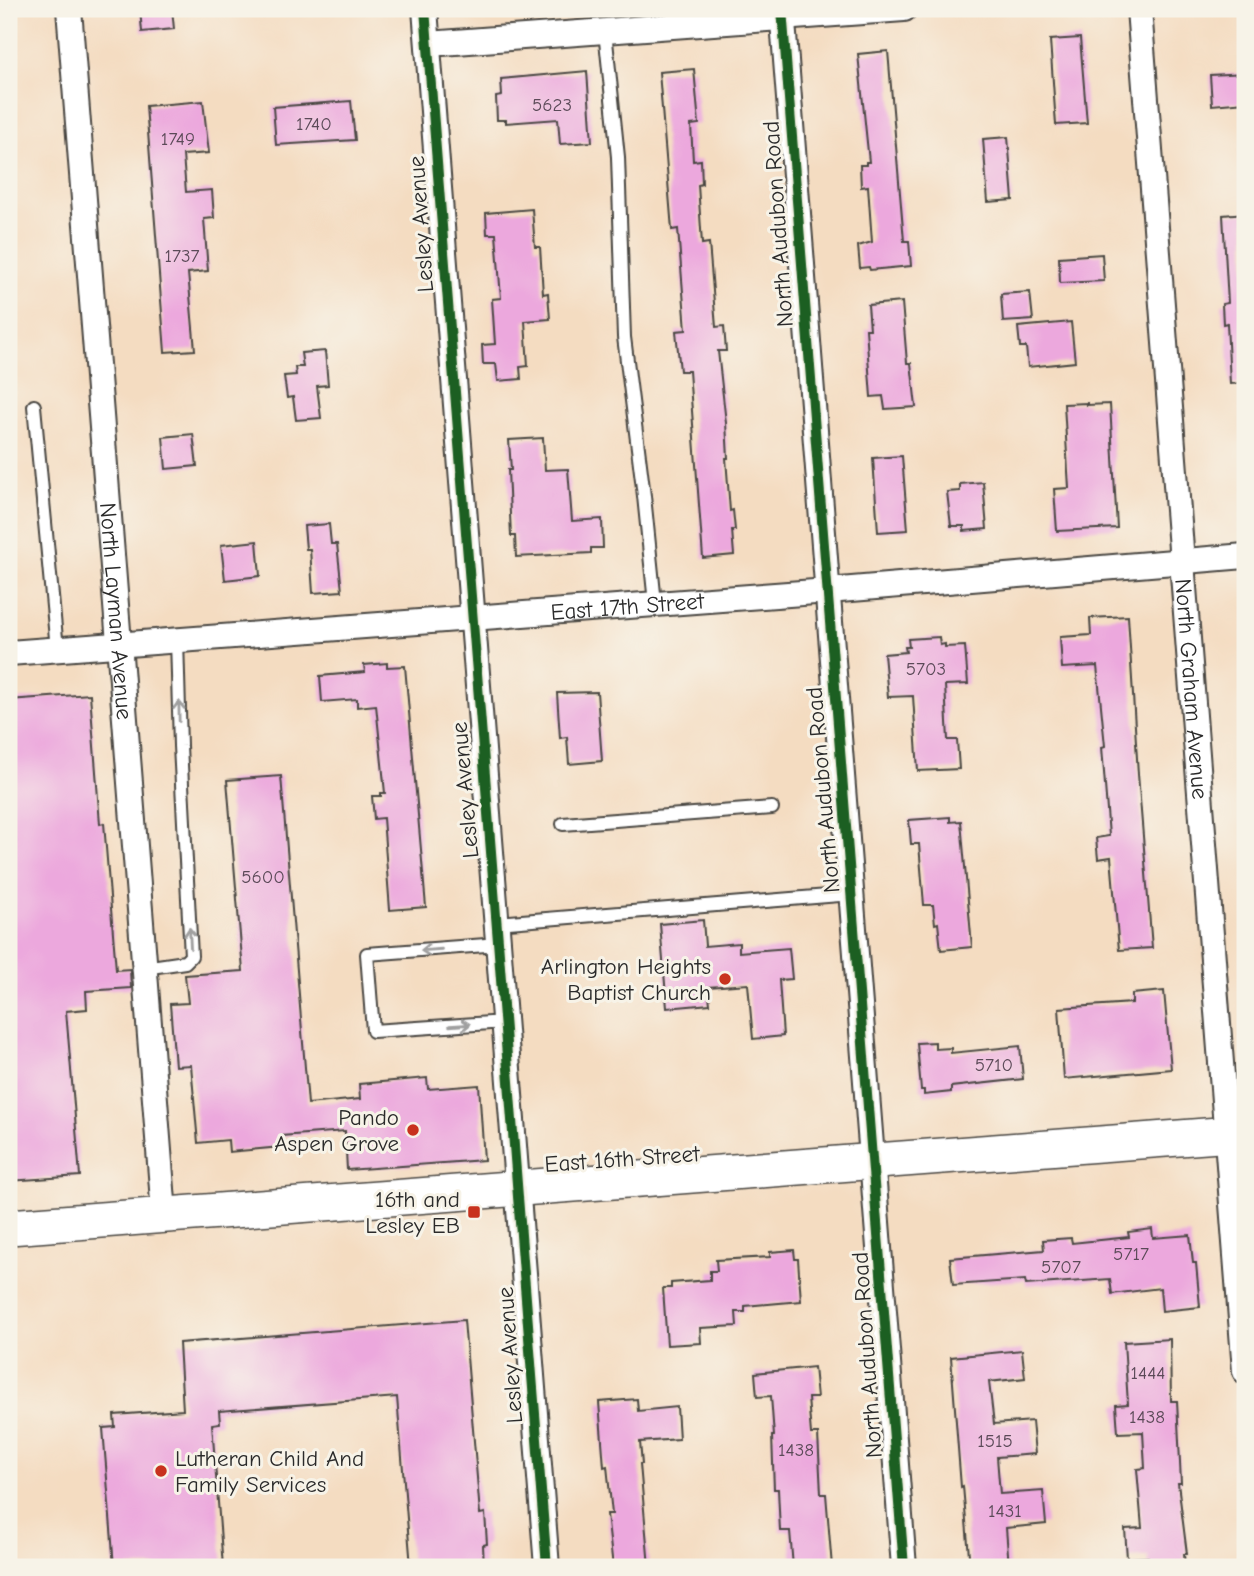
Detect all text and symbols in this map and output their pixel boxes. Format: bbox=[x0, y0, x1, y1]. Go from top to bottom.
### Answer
house number: 5623 bbox=[532, 94, 572, 116]
house number: 1740 bbox=[296, 113, 332, 135]
street label: North Audubon Road bbox=[757, 120, 799, 328]
house number: 1749 bbox=[161, 128, 195, 150]
street label: Lesley Avenue bbox=[403, 155, 439, 293]
house number: 1737 bbox=[164, 245, 200, 267]
street label: North Layman Avenue bbox=[94, 502, 138, 721]
street label: North Graham Avenue bbox=[1170, 578, 1214, 800]
street label: East 17th Street bbox=[550, 587, 706, 625]
house number: 5703 bbox=[906, 658, 946, 680]
street label: North Audubon Road bbox=[801, 686, 845, 894]
one-way arrow bbox=[172, 700, 186, 723]
street label: Lesley Avenue bbox=[446, 721, 484, 859]
house number: 5600 bbox=[241, 866, 285, 888]
one-way arrow bbox=[184, 927, 197, 950]
one-way arrow bbox=[420, 944, 442, 957]
place label: Arlington Heights Baptist Church bbox=[541, 953, 711, 1006]
marker: Arlington Heights Baptist Church bbox=[717, 971, 733, 987]
one-way arrow bbox=[448, 1018, 471, 1031]
house number: 5710 bbox=[975, 1054, 1013, 1076]
place label: Pando Aspen Grove bbox=[274, 1104, 399, 1157]
marker: Pando Aspen Grove bbox=[405, 1122, 421, 1138]
street label: East 16th Street bbox=[544, 1140, 702, 1178]
place label: 16th and Lesley EB bbox=[365, 1186, 460, 1239]
marker: 16th and Lesley EB bbox=[466, 1204, 482, 1220]
house number: 5717 bbox=[1113, 1243, 1149, 1265]
street label: North Audubon Road bbox=[846, 1251, 888, 1459]
house number: 5707 bbox=[1041, 1256, 1081, 1278]
street label: Lesley Avenue bbox=[492, 1286, 528, 1424]
house number: 1444 bbox=[1130, 1362, 1166, 1384]
house number: 1438 bbox=[1129, 1406, 1165, 1428]
house number: 1515 bbox=[977, 1430, 1013, 1452]
house number: 1438 bbox=[778, 1439, 814, 1461]
place label: Lutheran Child And Family Services bbox=[175, 1445, 364, 1498]
marker: Lutheran Child And Family Services bbox=[153, 1463, 169, 1479]
house number: 1431 bbox=[988, 1500, 1022, 1522]

